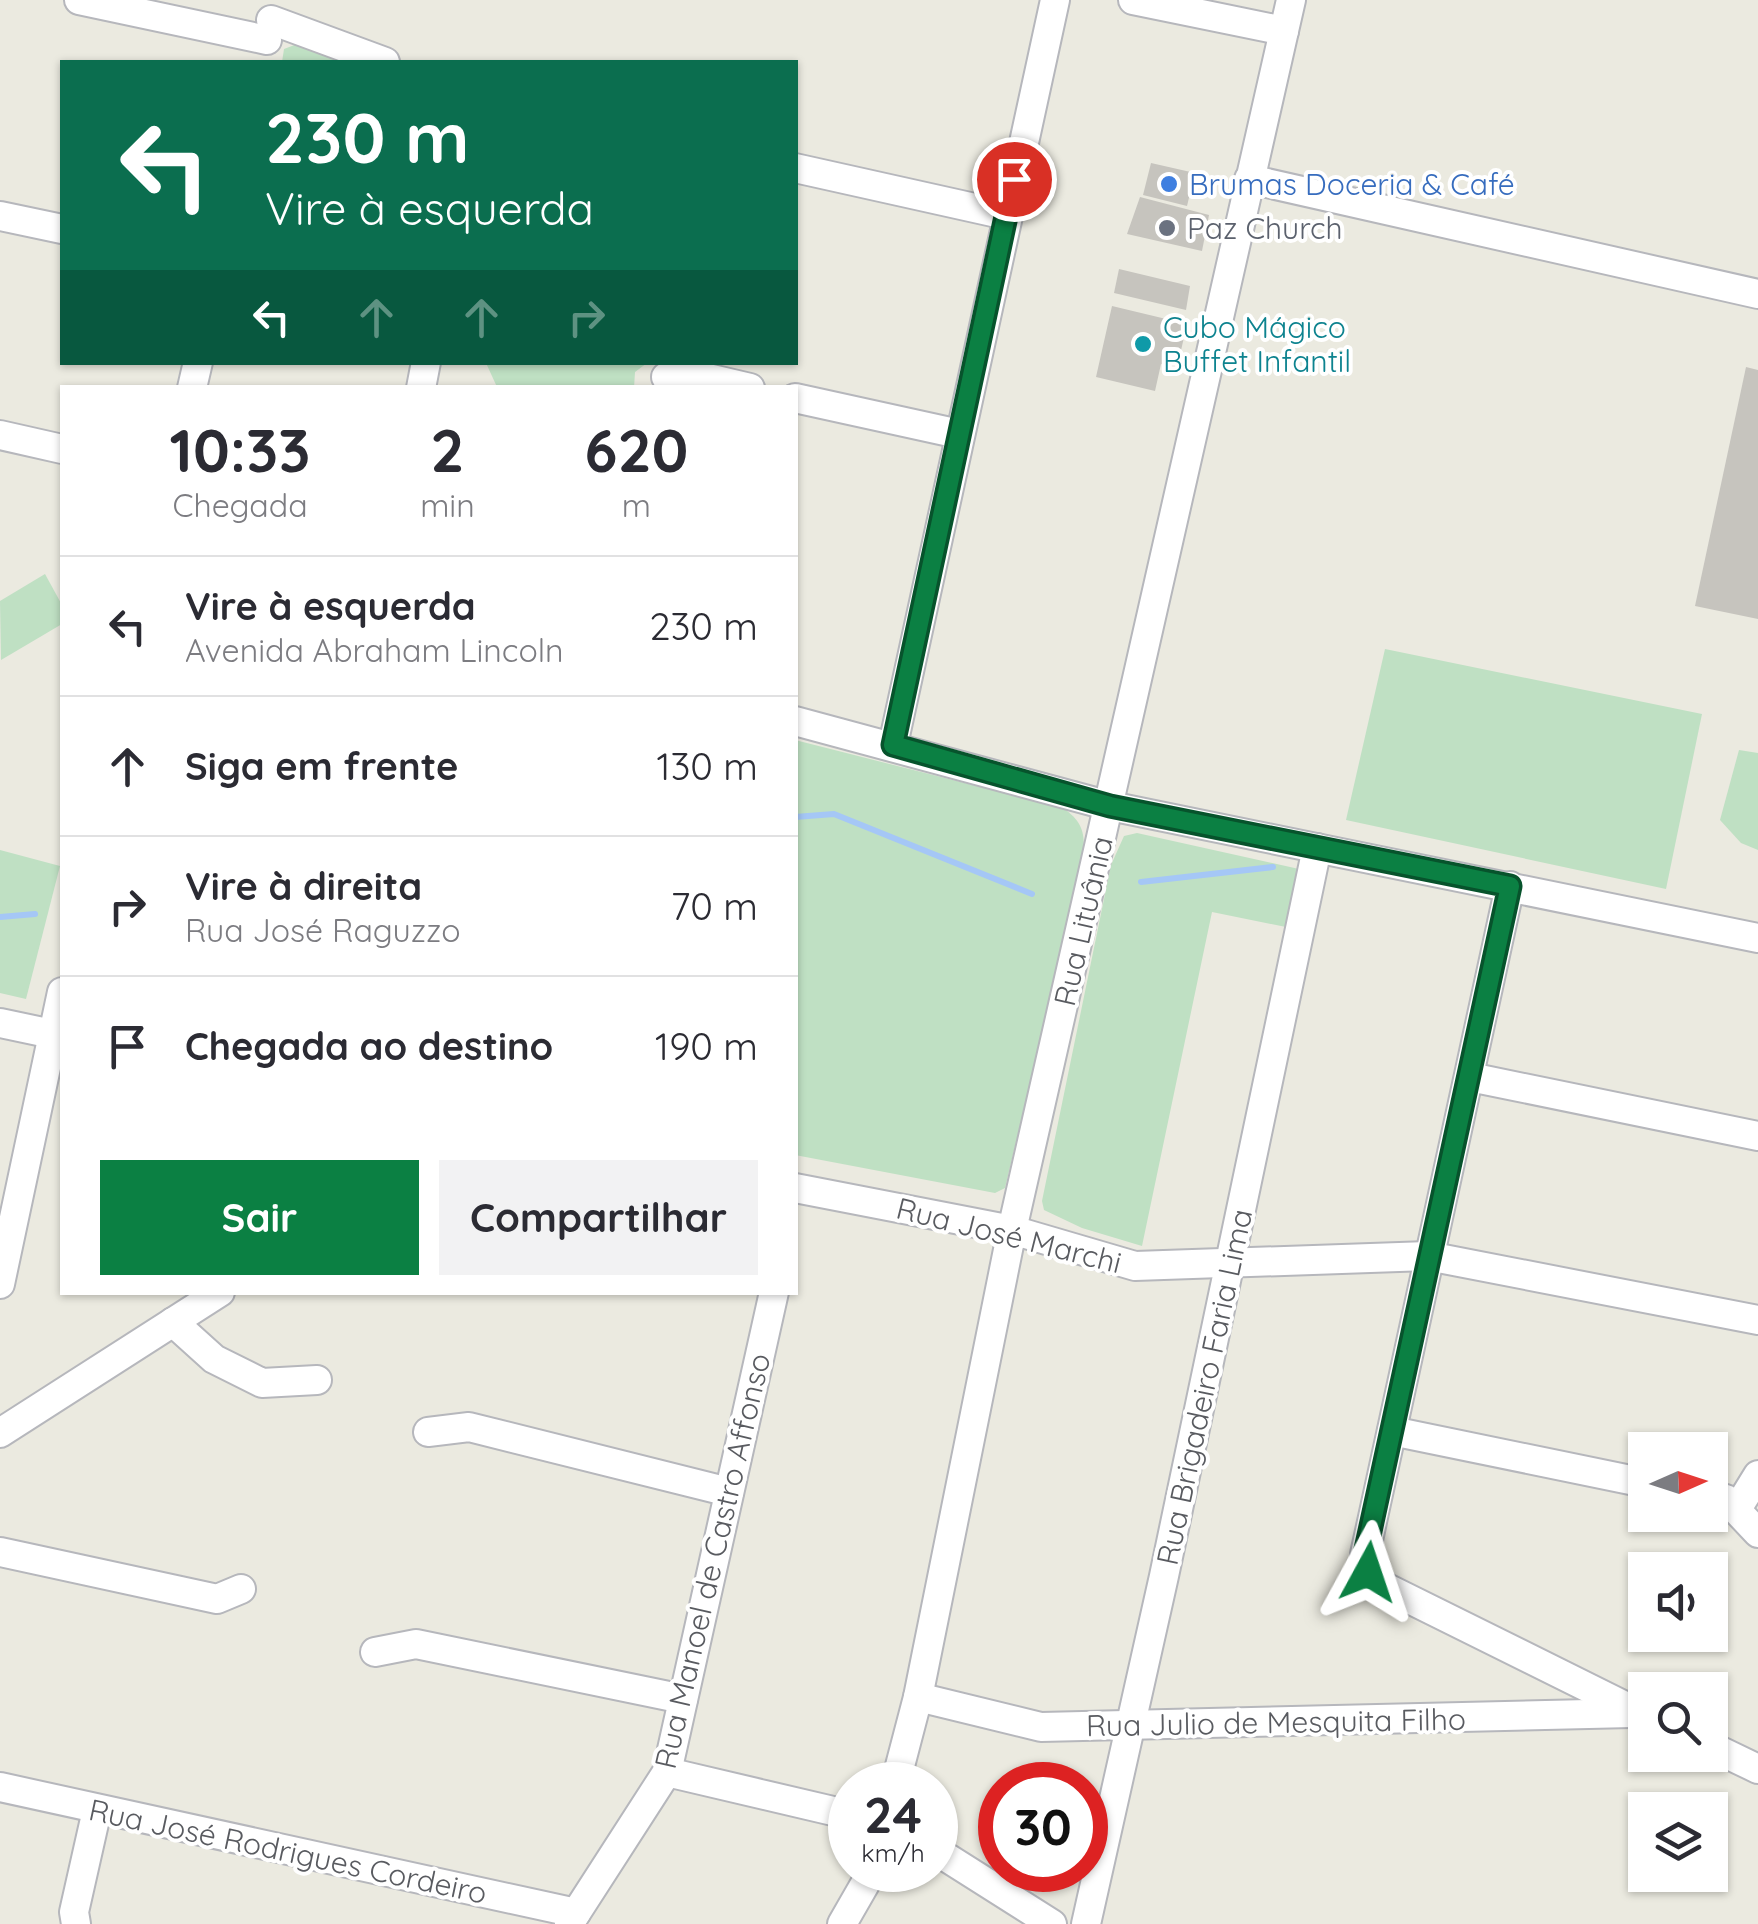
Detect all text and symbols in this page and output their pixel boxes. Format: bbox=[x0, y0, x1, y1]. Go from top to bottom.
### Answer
text: 230 m bbox=[265, 93, 470, 181]
icon: left bbox=[100, 100, 230, 230]
pin bbox=[972, 137, 1057, 222]
icon: arrive bbox=[987, 152, 1042, 207]
place label: Brumas Doceria & Café bbox=[1189, 165, 1515, 203]
marker: Brumas Doceria & Café bbox=[1158, 173, 1180, 195]
text: Vire à esquerda bbox=[265, 180, 594, 236]
place label: Paz Church bbox=[1187, 209, 1343, 247]
marker: Paz Church bbox=[1156, 217, 1178, 239]
icon: left bbox=[244, 290, 299, 345]
icon: ahead bbox=[349, 290, 404, 345]
icon: ahead bbox=[454, 290, 509, 345]
icon: right bbox=[559, 290, 614, 345]
place label: Cubo Mágico Buffet Infantil bbox=[1163, 308, 1351, 380]
marker: Cubo Mágico Buffet Infantil bbox=[1132, 333, 1154, 355]
text: 10:33 bbox=[170, 412, 311, 487]
text: 2 bbox=[430, 412, 464, 487]
text: 620 bbox=[584, 412, 688, 487]
text: Chegada bbox=[173, 485, 308, 525]
text: min bbox=[420, 485, 475, 525]
text: m bbox=[622, 485, 651, 525]
text: Vire à esquerda bbox=[185, 582, 476, 630]
icon: left bbox=[100, 599, 155, 654]
text: 230 m bbox=[649, 602, 758, 650]
text: Avenida Abraham Lincoln bbox=[185, 630, 564, 670]
icon: ahead bbox=[100, 739, 155, 794]
text: Siga em frente bbox=[185, 742, 458, 790]
text: 130 m bbox=[656, 742, 758, 790]
street label: Rua Lituânia bbox=[1045, 832, 1121, 1010]
text: Vire à direita bbox=[185, 862, 422, 910]
icon: right bbox=[100, 879, 155, 934]
text: 70 m bbox=[671, 882, 758, 930]
text: Rua José Raguzzo bbox=[185, 910, 460, 950]
icon: arrive bbox=[100, 1019, 155, 1074]
text: Chegada ao destino bbox=[185, 1022, 553, 1070]
text: 190 m bbox=[655, 1022, 758, 1070]
button: Sair bbox=[100, 1160, 419, 1275]
button: Compartilhar bbox=[439, 1160, 758, 1275]
street label: Rua José Marchi bbox=[893, 1189, 1125, 1281]
street label: Rua Brigadeiro Faria Lima bbox=[1148, 1205, 1260, 1569]
street label: Rua Manoel de Castro Affonso bbox=[646, 1350, 778, 1772]
north arrow bbox=[1628, 1432, 1728, 1532]
map controls bbox=[1628, 1432, 1728, 1892]
position arrow bbox=[1316, 1520, 1420, 1624]
button: sound bbox=[1628, 1552, 1728, 1652]
button: search bbox=[1628, 1672, 1728, 1772]
street label: Rua Julio de Mesquita Filho bbox=[1086, 1700, 1466, 1744]
speed limit sign: 30 bbox=[978, 1762, 1108, 1892]
text: 24 bbox=[864, 1783, 922, 1846]
street label: Rua José Rodrigues Cordeiro bbox=[86, 1790, 490, 1912]
button: layers bbox=[1628, 1792, 1728, 1892]
text: km/h bbox=[861, 1837, 925, 1868]

